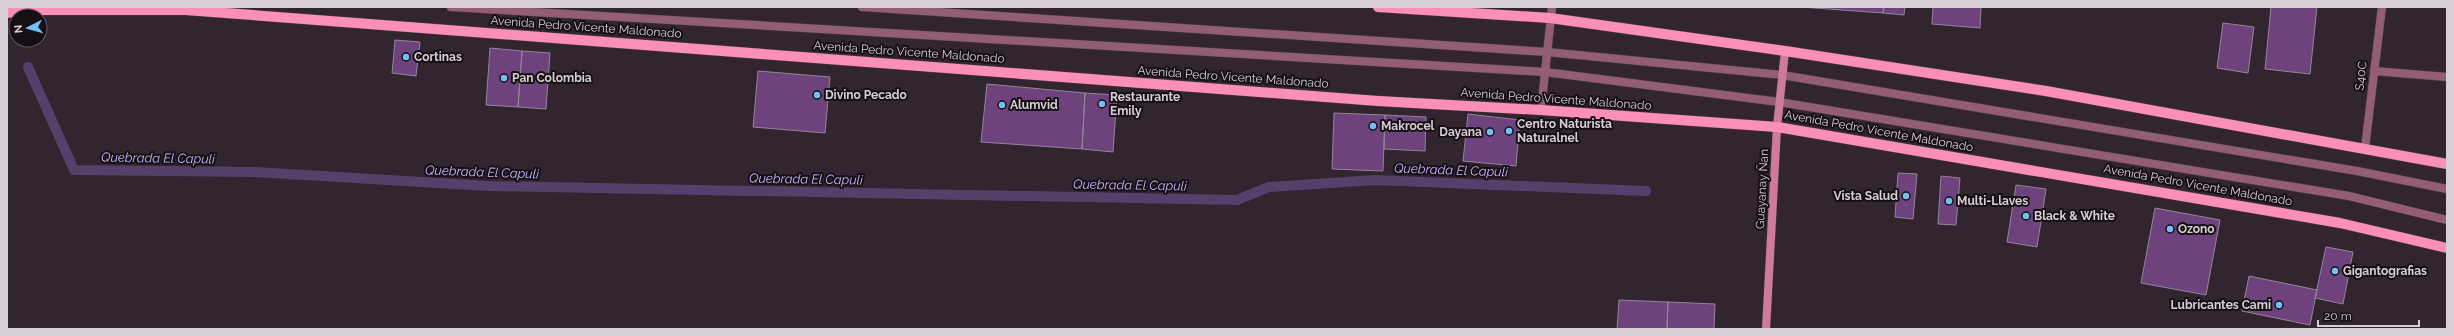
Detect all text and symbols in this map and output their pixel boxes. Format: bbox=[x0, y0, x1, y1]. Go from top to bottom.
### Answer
north arrow bbox=[8, 8, 48, 48]
street label: Avenida Pedro Vicente Maldonado bbox=[490, 13, 682, 41]
text: N bbox=[12, 24, 25, 34]
street label: Avenida Pedro Vicente Maldonado bbox=[813, 38, 1005, 66]
place label: Cortinas bbox=[414, 50, 462, 64]
marker: Cortinas bbox=[401, 52, 411, 62]
street label: S40C bbox=[2352, 61, 2370, 91]
street label: Avenida Pedro Vicente Maldonado bbox=[1137, 63, 1329, 91]
place label: Pan Colombia bbox=[512, 71, 592, 85]
marker: Pan Colombia bbox=[499, 73, 509, 83]
street label: Avenida Pedro Vicente Maldonado bbox=[1460, 85, 1652, 113]
place label: Divino Pecado bbox=[825, 88, 907, 102]
marker: Divino Pecado bbox=[812, 90, 822, 100]
place label: Restaurante Emily bbox=[1110, 90, 1180, 118]
place label: Alumvid bbox=[1010, 98, 1058, 112]
marker: Restaurante Emily bbox=[1097, 99, 1107, 109]
marker: Alumvid bbox=[997, 100, 1007, 110]
street label: Avenida Pedro Vicente Maldonado bbox=[1783, 107, 1975, 155]
place label: Centro Naturista Naturalnel bbox=[1517, 117, 1612, 145]
place label: Makrocel bbox=[1381, 119, 1435, 133]
marker: Makrocel bbox=[1368, 121, 1378, 131]
place label: Dayana bbox=[1439, 125, 1482, 139]
marker: Centro Naturista Naturalnel bbox=[1504, 126, 1514, 136]
marker: Dayana bbox=[1485, 127, 1495, 137]
street label: Guayanay Ñan bbox=[1753, 149, 1771, 229]
water label: Quebrada El Capuli bbox=[101, 150, 216, 167]
water label: Quebrada El Capuli bbox=[1394, 161, 1509, 180]
street label: Avenida Pedro Vicente Maldonado bbox=[2102, 161, 2294, 209]
water label: Quebrada El Capuli bbox=[425, 163, 540, 182]
water label: Quebrada El Capuli bbox=[749, 171, 864, 188]
water label: Quebrada El Capuli bbox=[1073, 177, 1188, 194]
place label: Vista Salud bbox=[1833, 189, 1898, 203]
marker: Vista Salud bbox=[1901, 191, 1911, 201]
place label: Multi-Llaves bbox=[1957, 194, 2028, 208]
marker: Multi-Llaves bbox=[1944, 196, 1954, 206]
place label: Black & White bbox=[2034, 209, 2115, 223]
marker: Black & White bbox=[2021, 211, 2031, 221]
place label: Ozono bbox=[2178, 222, 2215, 236]
marker: Ozono bbox=[2165, 224, 2175, 234]
place label: Gigantografias bbox=[2343, 264, 2427, 278]
marker: Gigantografias bbox=[2330, 266, 2340, 276]
place label: Lubricantes Cami bbox=[2171, 298, 2271, 312]
marker: Lubricantes Cami bbox=[2274, 300, 2284, 310]
scale bar bbox=[2318, 302, 2419, 328]
text: 20 m bbox=[2324, 309, 2352, 323]

